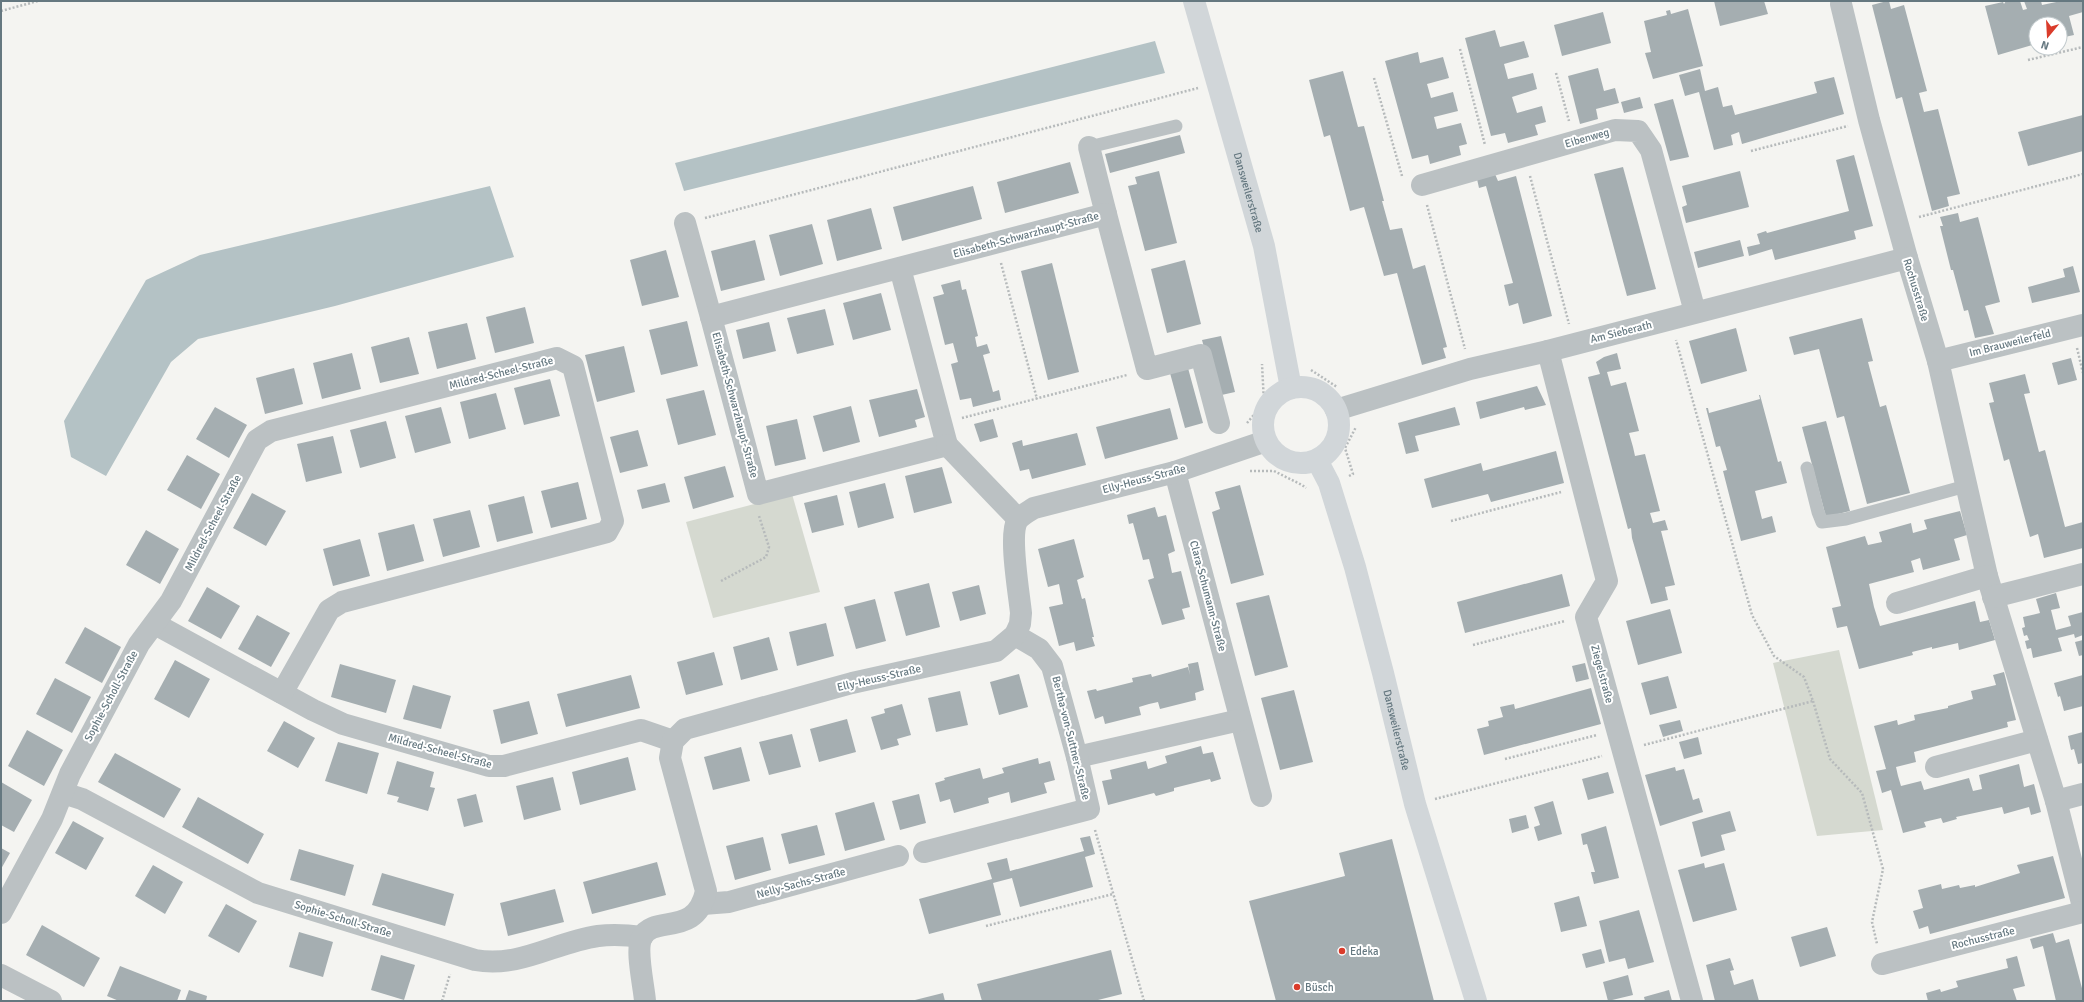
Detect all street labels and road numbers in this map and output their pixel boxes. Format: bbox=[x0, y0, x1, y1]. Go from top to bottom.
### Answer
street label: Eibenweg bbox=[1563, 125, 1611, 151]
street label: Dansweilerstraße bbox=[1231, 151, 1266, 234]
street label: Elisabeth-Schwarzhaupt-Straße bbox=[952, 209, 1100, 261]
street label: Rochusstraße bbox=[1900, 257, 1932, 323]
street label: Am Sieberath bbox=[1589, 318, 1653, 346]
street label: Im Brauweilerfeld bbox=[1968, 327, 2052, 359]
street label: Elisabeth-Schwarzhaupt-Straße bbox=[709, 331, 761, 479]
street label: Mildred-Scheel-Straße bbox=[447, 354, 555, 392]
street label: Elly-Heuss-Straße bbox=[1101, 462, 1187, 496]
street label: Mildred-Scheel-Straße bbox=[182, 473, 244, 573]
street label: Clara-Schumann-Straße bbox=[1187, 539, 1229, 653]
street label: Ziegelstraße bbox=[1588, 643, 1616, 705]
street label: Sophie-Scholl-Straße bbox=[82, 648, 140, 744]
street label: Elly-Heuss-Straße bbox=[836, 662, 922, 694]
street label: Bertha-von-Suttner-Straße bbox=[1049, 675, 1093, 801]
street label: Dansweilerstraße bbox=[1381, 688, 1413, 772]
street label: Mildred-Scheel-Straße bbox=[387, 731, 493, 771]
street label: Nelly-Sachs-Straße bbox=[755, 865, 847, 901]
street label: Sophie-Scholl-Straße bbox=[293, 898, 393, 940]
street label: Rochusstraße bbox=[1950, 924, 2016, 952]

